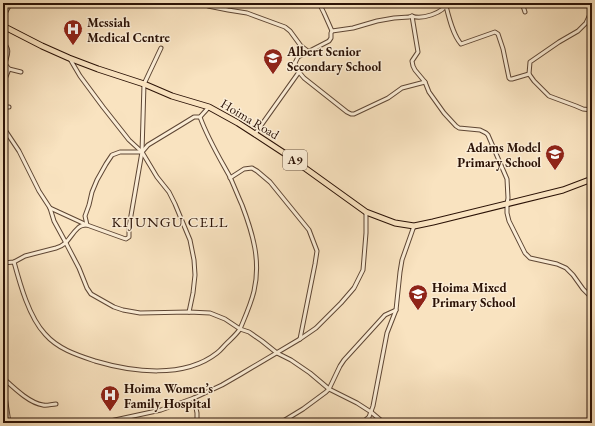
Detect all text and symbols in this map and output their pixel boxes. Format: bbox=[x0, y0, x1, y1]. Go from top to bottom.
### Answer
place label: Messiah Medical Centre bbox=[87, 14, 171, 46]
hospital icon: Messiah Medical Centre bbox=[62, 18, 84, 46]
place label: Albert Senior Secondary School bbox=[286, 43, 382, 75]
school or university icon: Albert Senior Secondary School bbox=[262, 47, 284, 75]
street label: Hoima Road bbox=[218, 95, 283, 143]
place label: Adams Model Primary School bbox=[457, 139, 541, 171]
school or university icon: Adams Model Primary School bbox=[544, 143, 566, 171]
road number: A9 bbox=[283, 150, 307, 170]
district label: KIJUNGU CELL bbox=[111, 212, 229, 231]
place label: Hoima Mixed Primary School bbox=[432, 279, 516, 311]
school or university icon: Hoima Mixed Primary School bbox=[407, 283, 429, 311]
place label: Hoima Women’s Family Hospital bbox=[124, 380, 213, 412]
hospital icon: Hoima Women’s Family Hospital bbox=[99, 384, 121, 412]

